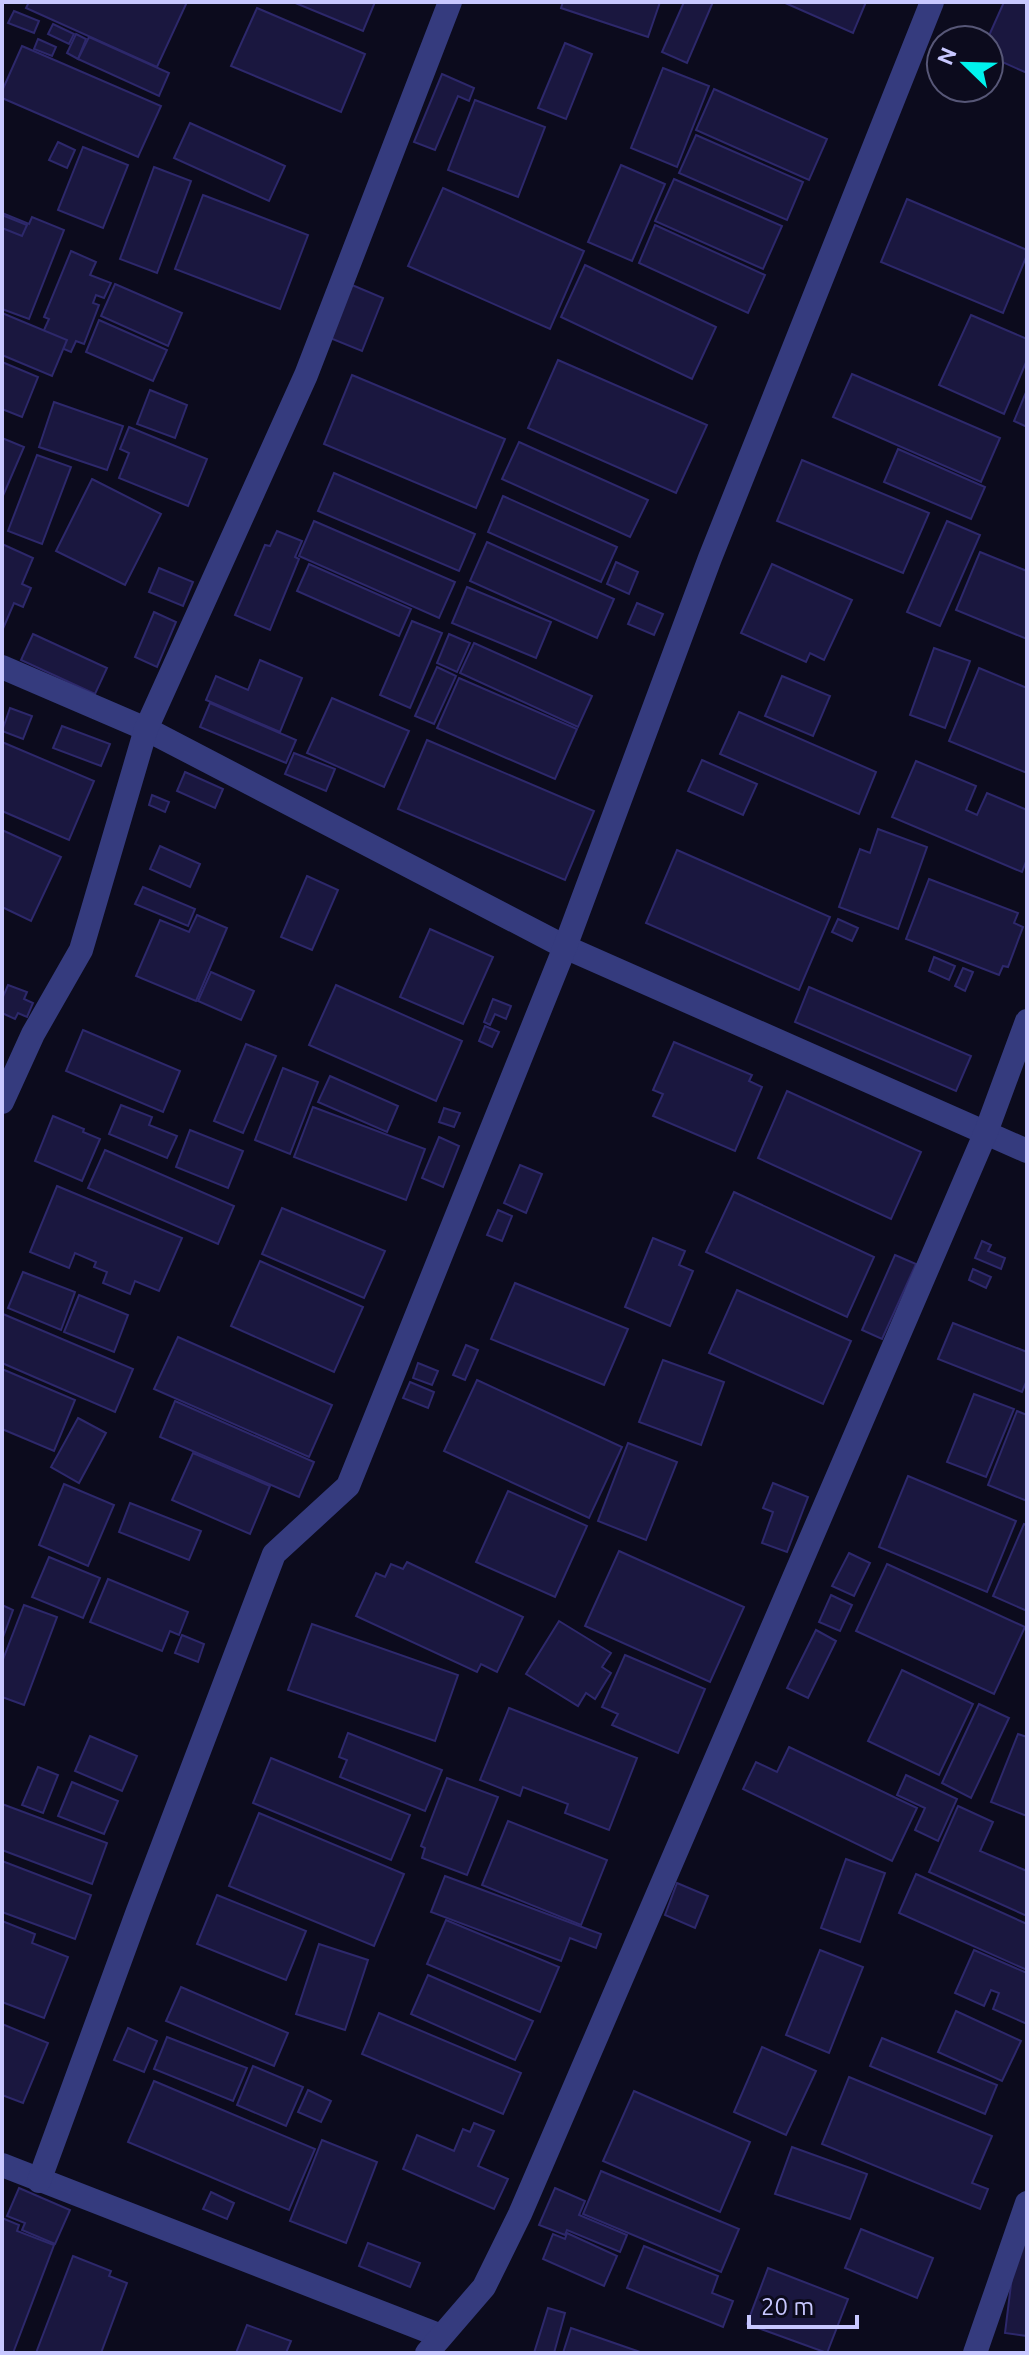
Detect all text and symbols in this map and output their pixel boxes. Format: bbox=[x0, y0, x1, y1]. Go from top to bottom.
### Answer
north arrow bbox=[925, 24, 1005, 104]
text: N bbox=[931, 44, 961, 68]
scale bar bbox=[749, 2279, 857, 2329]
text: 20 m bbox=[761, 2293, 814, 2320]

